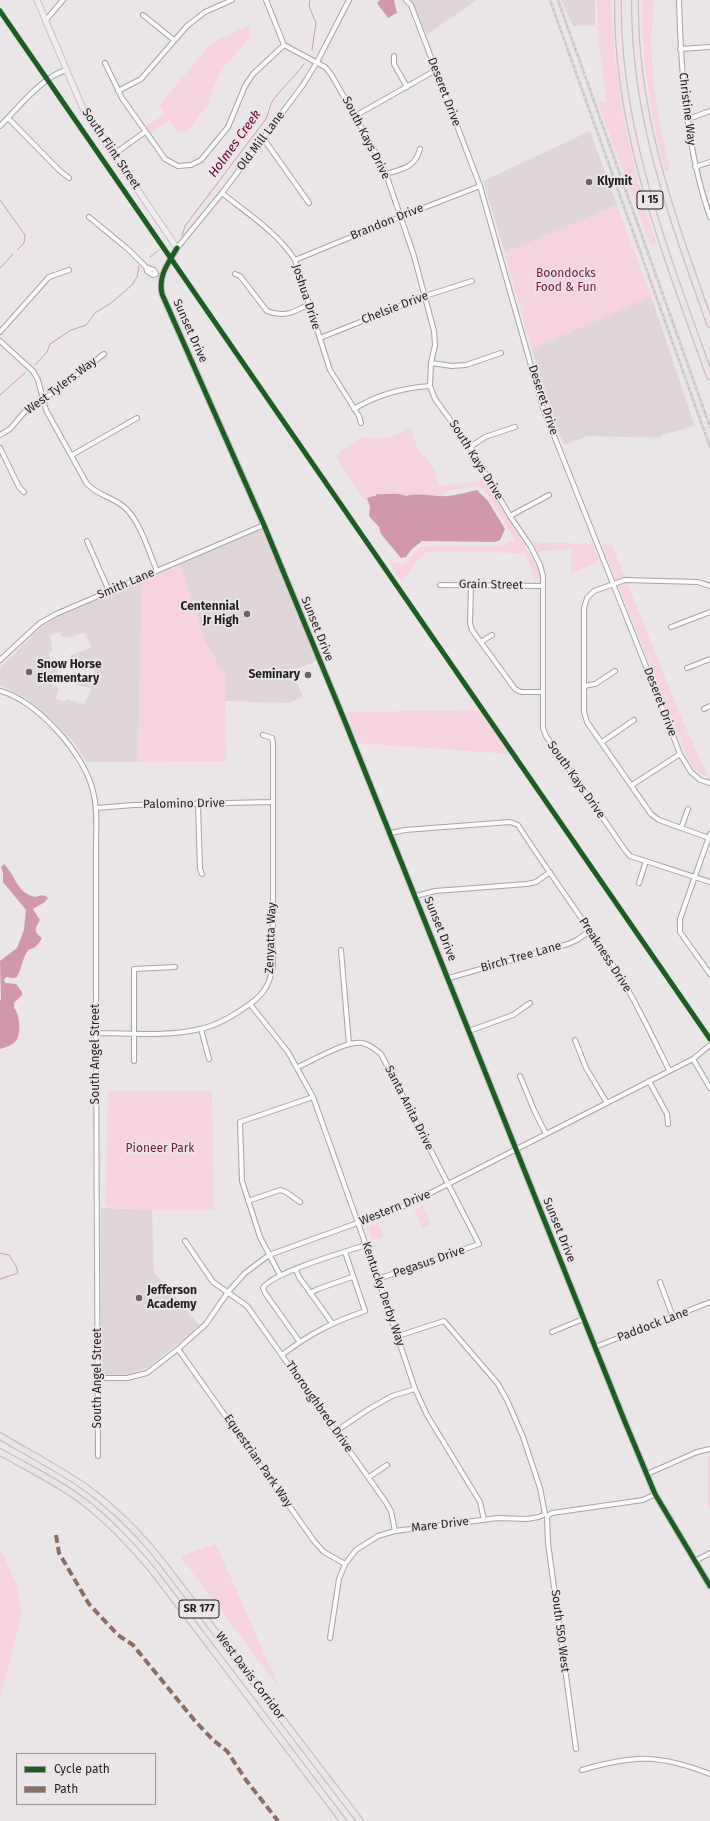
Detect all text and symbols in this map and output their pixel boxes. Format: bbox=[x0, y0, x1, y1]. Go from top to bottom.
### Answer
street label: Deseret Drive bbox=[424, 55, 464, 129]
street label: Christine Way bbox=[675, 72, 699, 146]
street label: South Kays Drive bbox=[339, 94, 393, 182]
street label: South Flint Street bbox=[79, 106, 143, 192]
water label: Holmes Creek bbox=[205, 107, 265, 181]
street label: Old Mill Lane bbox=[234, 108, 288, 174]
place label: Klymit bbox=[597, 175, 632, 189]
marker: Klymit bbox=[584, 177, 594, 187]
road number: I 15 bbox=[637, 191, 663, 209]
street label: Brandon Drive bbox=[348, 201, 426, 243]
street label: Joshua Drive bbox=[289, 262, 323, 332]
park label: Boondocks Food & Fun bbox=[535, 267, 597, 295]
street label: Chelsie Drive bbox=[359, 289, 431, 327]
street label: Sunset Drive bbox=[170, 297, 210, 365]
street label: West Tylers Way bbox=[22, 354, 100, 418]
street label: Deseret Drive bbox=[525, 363, 561, 437]
street label: South Kays Drive bbox=[446, 418, 506, 502]
street label: Smith Lane bbox=[95, 566, 157, 602]
street label: Grain Street bbox=[459, 577, 523, 593]
street label: Sunset Drive bbox=[298, 595, 336, 663]
place label: Centennial Jr High bbox=[181, 600, 239, 628]
marker: Centennial Jr High bbox=[242, 609, 252, 619]
place label: Snow Horse Elementary bbox=[37, 658, 102, 686]
street label: Deseret Drive bbox=[640, 665, 680, 739]
marker: Snow Horse Elementary bbox=[24, 667, 34, 677]
place label: Seminary bbox=[248, 668, 300, 682]
marker: Seminary bbox=[303, 670, 313, 680]
street label: South Kays Drive bbox=[544, 739, 608, 821]
street label: Palomino Drive bbox=[143, 796, 225, 812]
street label: Sunset Drive bbox=[421, 895, 459, 963]
street label: Zenyatta Way bbox=[263, 902, 279, 974]
street label: Preakness Drive bbox=[576, 915, 634, 995]
street label: Birch Tree Lane bbox=[479, 939, 563, 975]
street label: South Angel Street bbox=[89, 1004, 103, 1104]
street label: Santa Anita Drive bbox=[381, 1063, 437, 1153]
park label: Pioneer Park bbox=[126, 1142, 194, 1156]
street label: Western Drive bbox=[357, 1187, 433, 1229]
street label: Sunset Drive bbox=[540, 1196, 578, 1264]
street label: Kentucky Derby Way bbox=[358, 1240, 408, 1348]
street label: Pegasus Drive bbox=[391, 1243, 467, 1281]
place label: Jefferson Academy bbox=[147, 1284, 197, 1312]
marker: Jefferson Academy bbox=[134, 1293, 144, 1303]
street label: Paddock Lane bbox=[615, 1305, 691, 1345]
street label: South Angel Street bbox=[91, 1328, 105, 1428]
street label: Thoroughbred Drive bbox=[282, 1359, 356, 1455]
street label: Equestrian Park Way bbox=[221, 1412, 295, 1510]
street label: Mare Drive bbox=[410, 1514, 470, 1536]
street label: South 550 West bbox=[548, 1589, 572, 1673]
road number: SR 177 bbox=[179, 1600, 219, 1618]
street label: West Davis Corridor bbox=[212, 1629, 288, 1723]
legend bbox=[16, 1753, 156, 1805]
text: Cycle path bbox=[54, 1762, 110, 1776]
text: Path bbox=[54, 1782, 78, 1796]

